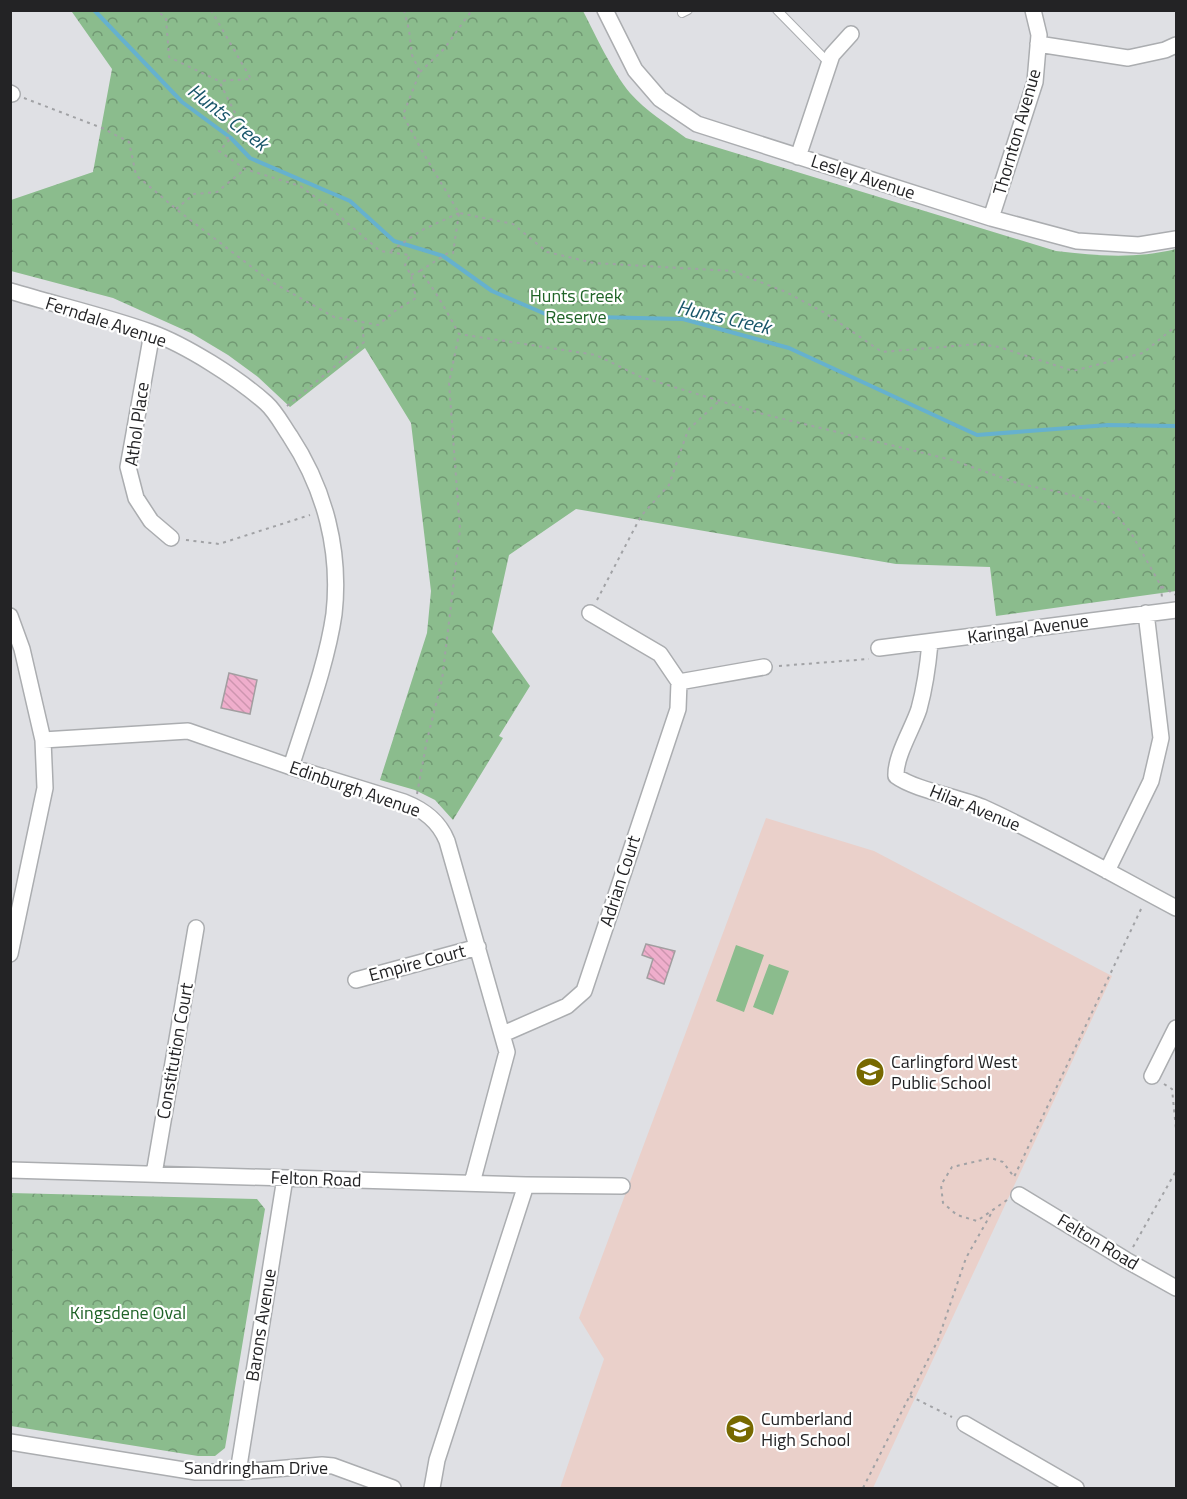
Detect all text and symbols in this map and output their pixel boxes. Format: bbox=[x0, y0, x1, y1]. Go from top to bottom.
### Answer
street label: Thornton Avenue bbox=[986, 66, 1047, 198]
water label: Hunts Creek bbox=[181, 75, 277, 159]
street label: Lesley Avenue bbox=[808, 147, 919, 206]
park label: Hunts Creek Reserve bbox=[530, 282, 623, 330]
street label: Ferndale Avenue bbox=[42, 289, 170, 354]
water label: Hunts Creek bbox=[674, 291, 776, 343]
street label: Athol Place bbox=[117, 380, 156, 468]
street label: Karingal Avenue bbox=[966, 607, 1090, 650]
street label: Edinburgh Avenue bbox=[286, 753, 424, 824]
street label: Hilar Avenue bbox=[926, 777, 1025, 838]
street label: Adrian Court bbox=[592, 831, 647, 930]
street label: Empire Court bbox=[366, 937, 469, 988]
street label: Constitution Court bbox=[149, 980, 200, 1121]
place label: Carlingford West Public School bbox=[891, 1048, 1018, 1096]
school or university icon: Carlingford West Public School bbox=[854, 1056, 886, 1088]
street label: Felton Road bbox=[270, 1163, 362, 1194]
street label: Felton Road bbox=[1052, 1207, 1144, 1277]
street label: Barons Avenue bbox=[238, 1267, 283, 1383]
park label: Kingsdene Oval bbox=[70, 1299, 186, 1326]
place label: Cumberland High School bbox=[761, 1405, 852, 1453]
school or university icon: Cumberland High School bbox=[724, 1413, 756, 1445]
street label: Sandringham Drive bbox=[184, 1454, 328, 1481]

